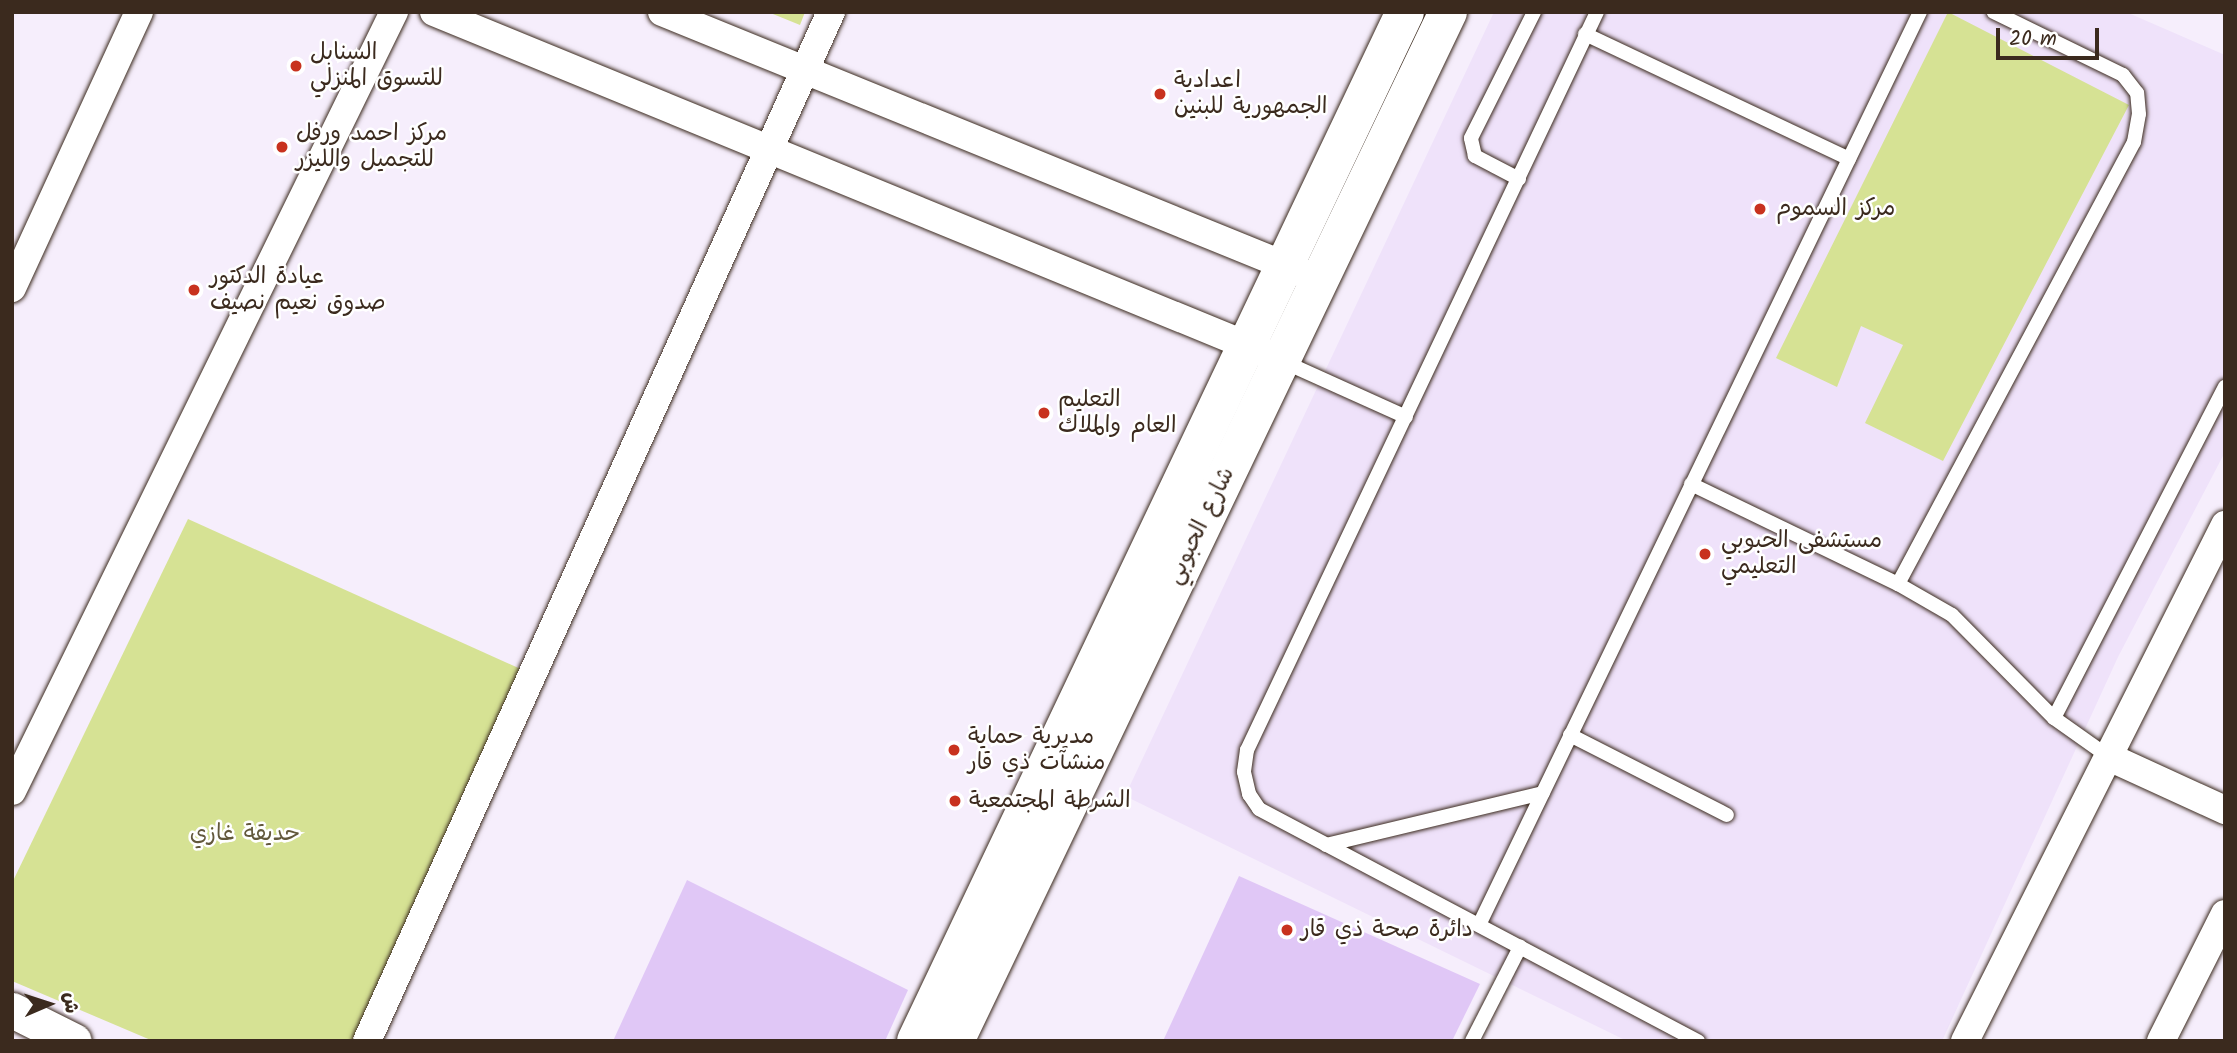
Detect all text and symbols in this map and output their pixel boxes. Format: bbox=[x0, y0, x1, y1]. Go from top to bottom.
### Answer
scale bar bbox=[1999, 14, 2102, 58]
text: 20 m bbox=[2009, 23, 2057, 56]
place label: السنابل للتسوق المنزلي bbox=[310, 39, 443, 93]
marker: السنابل للتسوق المنزلي bbox=[288, 58, 304, 74]
place label: اعدادية الجمهورية للبنين bbox=[1174, 67, 1328, 121]
marker: اعدادية الجمهورية للبنين bbox=[1152, 86, 1168, 102]
place label: مركز احمد ورفل للتجميل والليزر bbox=[296, 120, 447, 174]
marker: مركز احمد ورفل للتجميل والليزر bbox=[274, 139, 290, 155]
place label: مركز السموم bbox=[1776, 195, 1896, 223]
marker: مركز السموم bbox=[1750, 199, 1770, 219]
place label: عيادة الدكتور صدوق نعيم نصيف bbox=[210, 263, 386, 317]
marker: عيادة الدكتور صدوق نعيم نصيف bbox=[184, 280, 204, 300]
place label: التعليم العام والملاك bbox=[1058, 386, 1176, 440]
marker: التعليم العام والملاك bbox=[1036, 405, 1052, 421]
street label: شارع الحبوبي bbox=[1161, 463, 1241, 589]
place label: مستشفى الحبوبي التعليمي bbox=[1721, 527, 1882, 581]
marker: مستشفى الحبوبي التعليمي bbox=[1695, 544, 1715, 564]
place label: مديرية حماية منشآت ذي قار bbox=[968, 723, 1105, 777]
marker: مديرية حماية منشآت ذي قار bbox=[946, 742, 962, 758]
place label: الشرطة المجتمعية bbox=[969, 787, 1131, 815]
marker: الشرطة المجتمعية bbox=[947, 793, 963, 809]
park label: حديقة غازي bbox=[190, 820, 300, 848]
place label: دائرة صحة ذي قار bbox=[1301, 916, 1473, 944]
marker: دائرة صحة ذي قار bbox=[1279, 922, 1295, 938]
north arrow bbox=[14, 969, 84, 1039]
text: ش bbox=[54, 992, 85, 1014]

